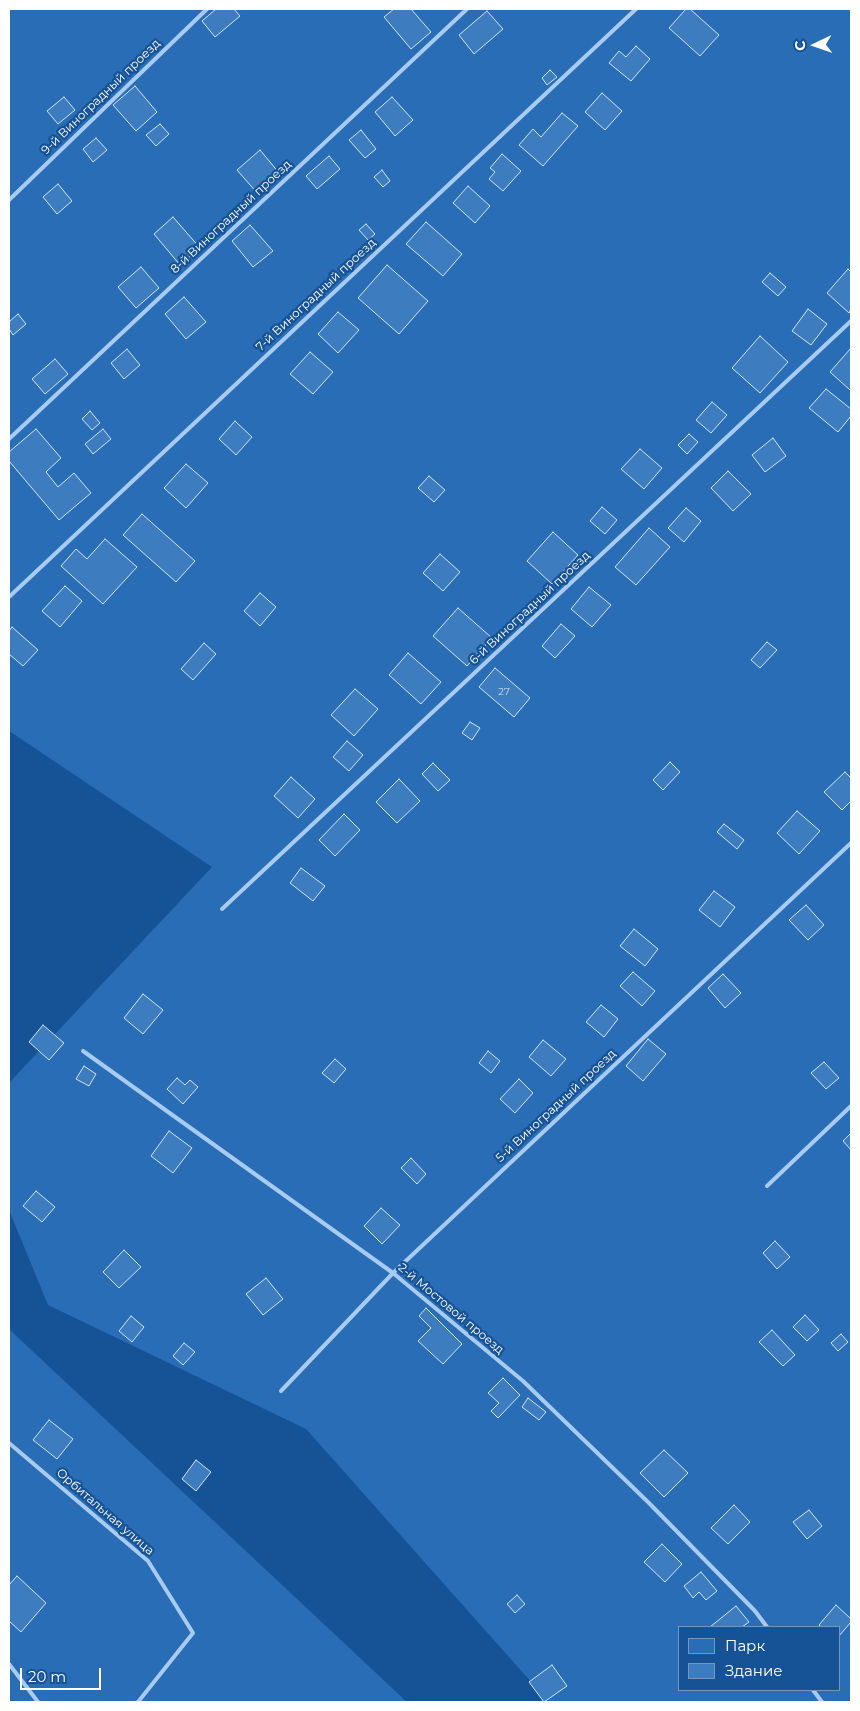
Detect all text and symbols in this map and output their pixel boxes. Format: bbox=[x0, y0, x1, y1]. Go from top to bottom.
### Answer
north arrow bbox=[790, 20, 840, 70]
street label: 9-й Виноградный проезд bbox=[39, 36, 163, 158]
text: С bbox=[791, 40, 809, 51]
street label: 8-й Виноградный проезд bbox=[168, 157, 294, 277]
street label: 7-й Виноградный проезд bbox=[253, 236, 379, 354]
street label: 6-й Виноградный проезд bbox=[467, 548, 593, 668]
house number: 27 bbox=[498, 686, 510, 698]
street label: 5-й Виноградный проезд bbox=[493, 1047, 619, 1165]
street label: 2-й Мостовой проезд bbox=[395, 1261, 507, 1357]
street label: Орбитальная улица bbox=[53, 1466, 157, 1558]
legend bbox=[678, 1626, 840, 1691]
text: Парк bbox=[725, 1636, 765, 1655]
scale bar bbox=[22, 1658, 104, 1690]
text: Здание bbox=[725, 1661, 783, 1680]
text: 20 m bbox=[28, 1667, 66, 1686]

